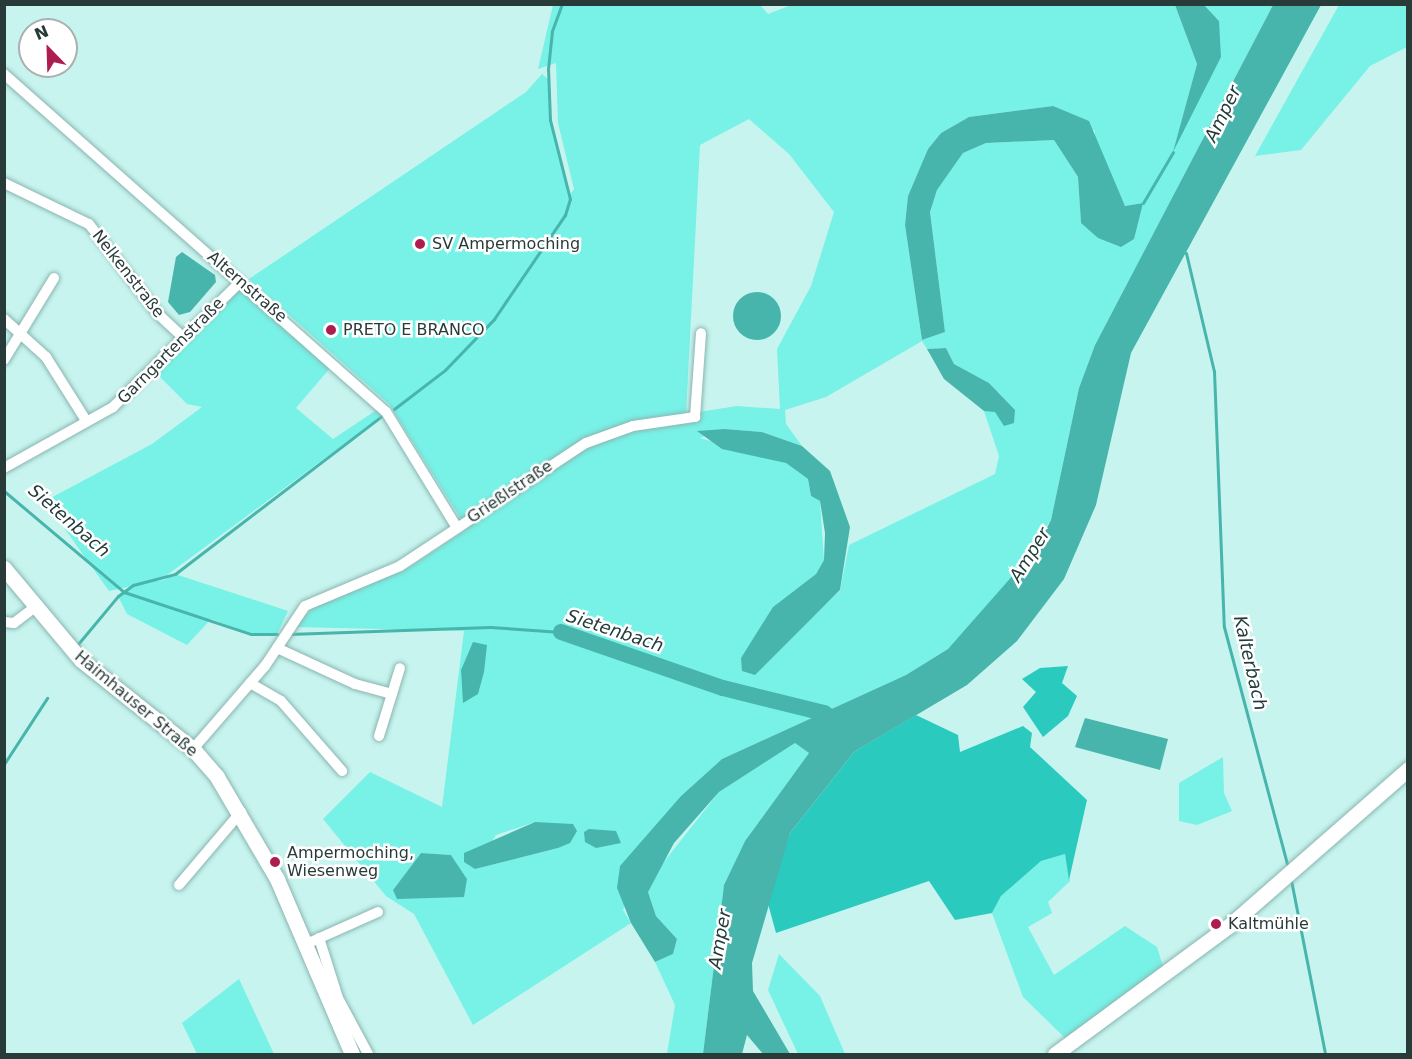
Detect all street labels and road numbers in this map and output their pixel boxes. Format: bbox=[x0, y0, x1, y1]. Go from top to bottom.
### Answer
street label: Nelkenstraße bbox=[88, 226, 168, 322]
street label: Alternstraße bbox=[203, 247, 291, 327]
street label: Garngartenstraße bbox=[114, 294, 228, 408]
street label: Grießlstraße bbox=[464, 456, 556, 528]
street label: Haimhauser Straße bbox=[71, 647, 201, 761]

